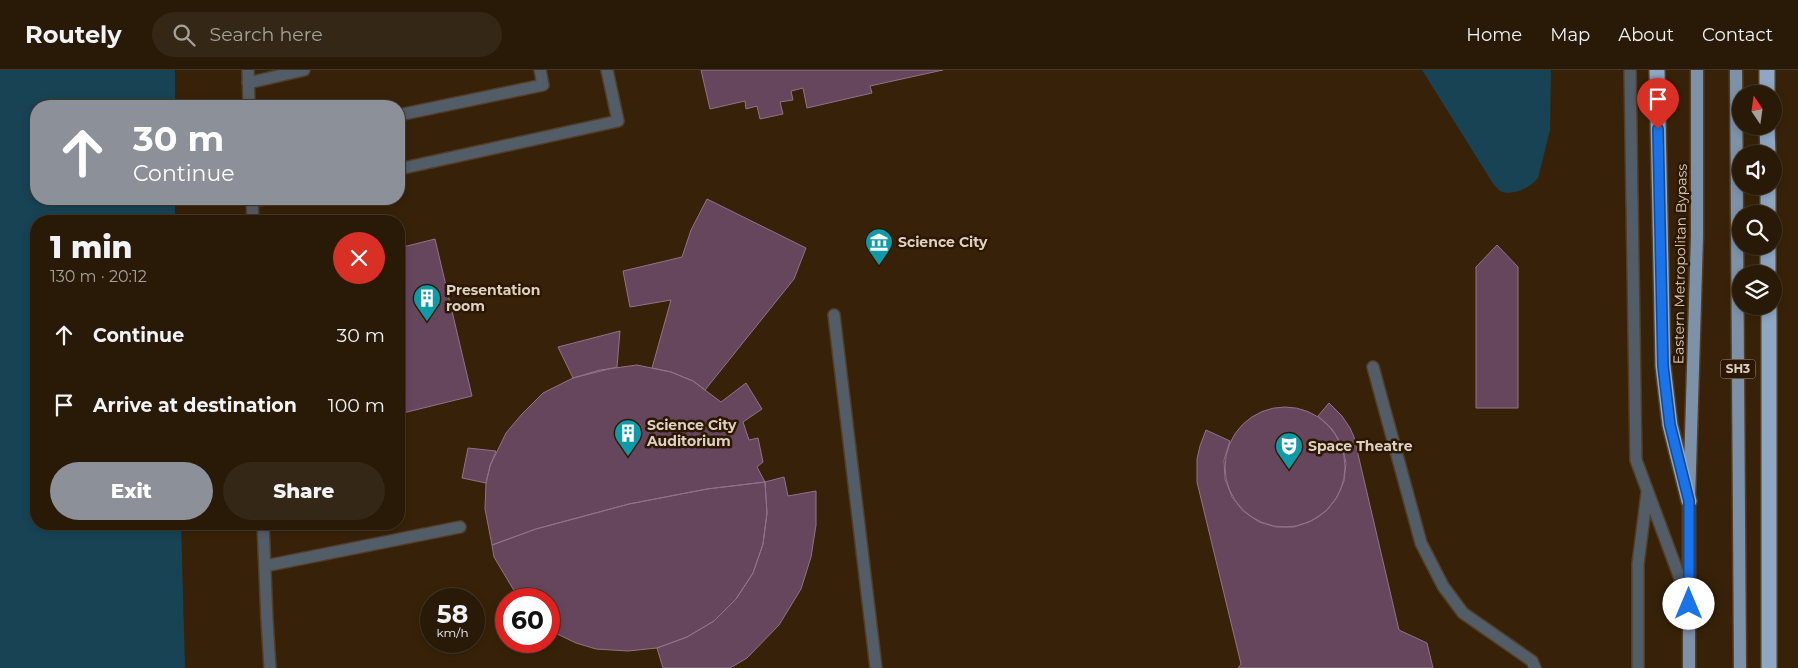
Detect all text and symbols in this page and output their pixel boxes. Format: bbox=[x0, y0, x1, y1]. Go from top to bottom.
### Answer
search box bbox=[152, 12, 502, 57]
text: Routely bbox=[25, 20, 122, 49]
icon: search bbox=[170, 21, 198, 49]
text: Search here bbox=[210, 23, 323, 46]
text: Home bbox=[1466, 24, 1522, 46]
text: Map bbox=[1550, 24, 1590, 46]
text: About bbox=[1618, 24, 1674, 46]
text: Contact bbox=[1702, 24, 1773, 46]
pin bbox=[1637, 78, 1679, 129]
icon: arrive bbox=[1644, 85, 1672, 113]
north arrow bbox=[1732, 85, 1782, 135]
map controls bbox=[1732, 85, 1782, 315]
text: 30 m bbox=[133, 117, 224, 160]
icon: ahead bbox=[50, 120, 115, 185]
button: sound bbox=[1732, 145, 1782, 195]
text: Continue bbox=[133, 160, 235, 187]
street label: Eastern Metropolitan Bypass bbox=[1669, 163, 1691, 364]
button: search bbox=[1732, 205, 1782, 255]
museum icon: Science City bbox=[864, 227, 894, 266]
text: 1 min bbox=[50, 229, 133, 266]
button: close bbox=[333, 232, 385, 284]
place label: Science City bbox=[898, 233, 988, 251]
button: layers bbox=[1732, 265, 1782, 315]
text: 130 m · 20:12 bbox=[50, 267, 147, 286]
place label: Presentation room bbox=[446, 281, 540, 315]
building icon: Presentation room bbox=[412, 283, 442, 322]
icon: ahead bbox=[50, 321, 78, 349]
text: Continue bbox=[93, 324, 184, 347]
text: 30 m bbox=[337, 324, 385, 347]
road number: SH3 bbox=[1720, 360, 1756, 378]
icon: arrive bbox=[50, 391, 78, 419]
text: Arrive at destination bbox=[93, 394, 297, 417]
text: 100 m bbox=[328, 394, 385, 417]
place label: Science City Auditorium bbox=[646, 416, 737, 450]
building icon: Science City Auditorium bbox=[613, 418, 643, 457]
theatre icon: Space Theatre bbox=[1274, 431, 1304, 470]
place label: Space Theatre bbox=[1308, 437, 1413, 455]
button: Exit bbox=[50, 462, 213, 520]
button: Share bbox=[223, 462, 385, 520]
position arrow bbox=[1662, 577, 1714, 629]
speed limit sign: 60 bbox=[495, 588, 560, 653]
text: 58 bbox=[437, 599, 468, 629]
text: km/h bbox=[436, 625, 469, 640]

